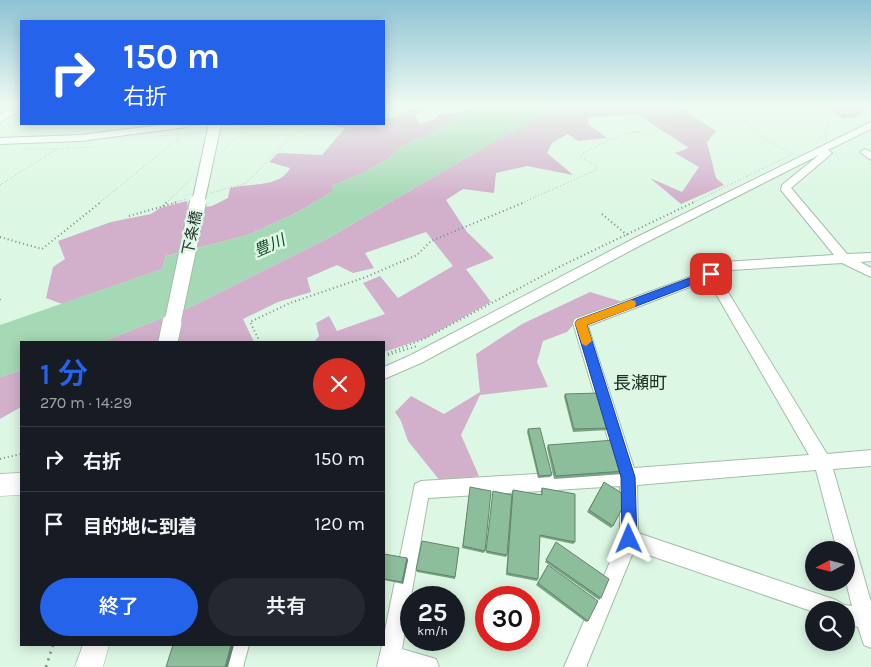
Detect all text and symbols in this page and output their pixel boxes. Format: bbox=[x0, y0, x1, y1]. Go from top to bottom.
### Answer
text: 150 m bbox=[123, 36, 220, 77]
icon: right bbox=[40, 40, 105, 105]
text: 右折 bbox=[123, 84, 167, 110]
street label: 下条橋 bbox=[179, 209, 205, 257]
water label: 豊川 bbox=[251, 229, 290, 261]
pin bbox=[690, 253, 732, 295]
icon: arrive bbox=[697, 260, 725, 288]
text: 1 分 bbox=[40, 356, 88, 392]
button: close bbox=[313, 358, 365, 410]
district label: 長瀬町 bbox=[613, 372, 667, 394]
text: 270 m · 14:29 bbox=[40, 393, 132, 412]
icon: right bbox=[40, 445, 68, 473]
text: 150 m bbox=[314, 448, 365, 470]
text: 右折 bbox=[83, 451, 121, 473]
icon: arrive bbox=[40, 510, 68, 538]
position arrow bbox=[602, 512, 654, 564]
text: 120 m bbox=[314, 513, 365, 535]
text: 目的地に到着 bbox=[83, 516, 197, 538]
north arrow bbox=[805, 541, 855, 591]
map controls bbox=[805, 541, 855, 651]
button: 終了 bbox=[40, 578, 198, 636]
button: 共有 bbox=[208, 578, 365, 636]
speed limit sign: 30 bbox=[475, 586, 540, 651]
text: 25 bbox=[418, 598, 447, 627]
button: search bbox=[805, 601, 855, 651]
text: km/h bbox=[417, 624, 448, 638]

